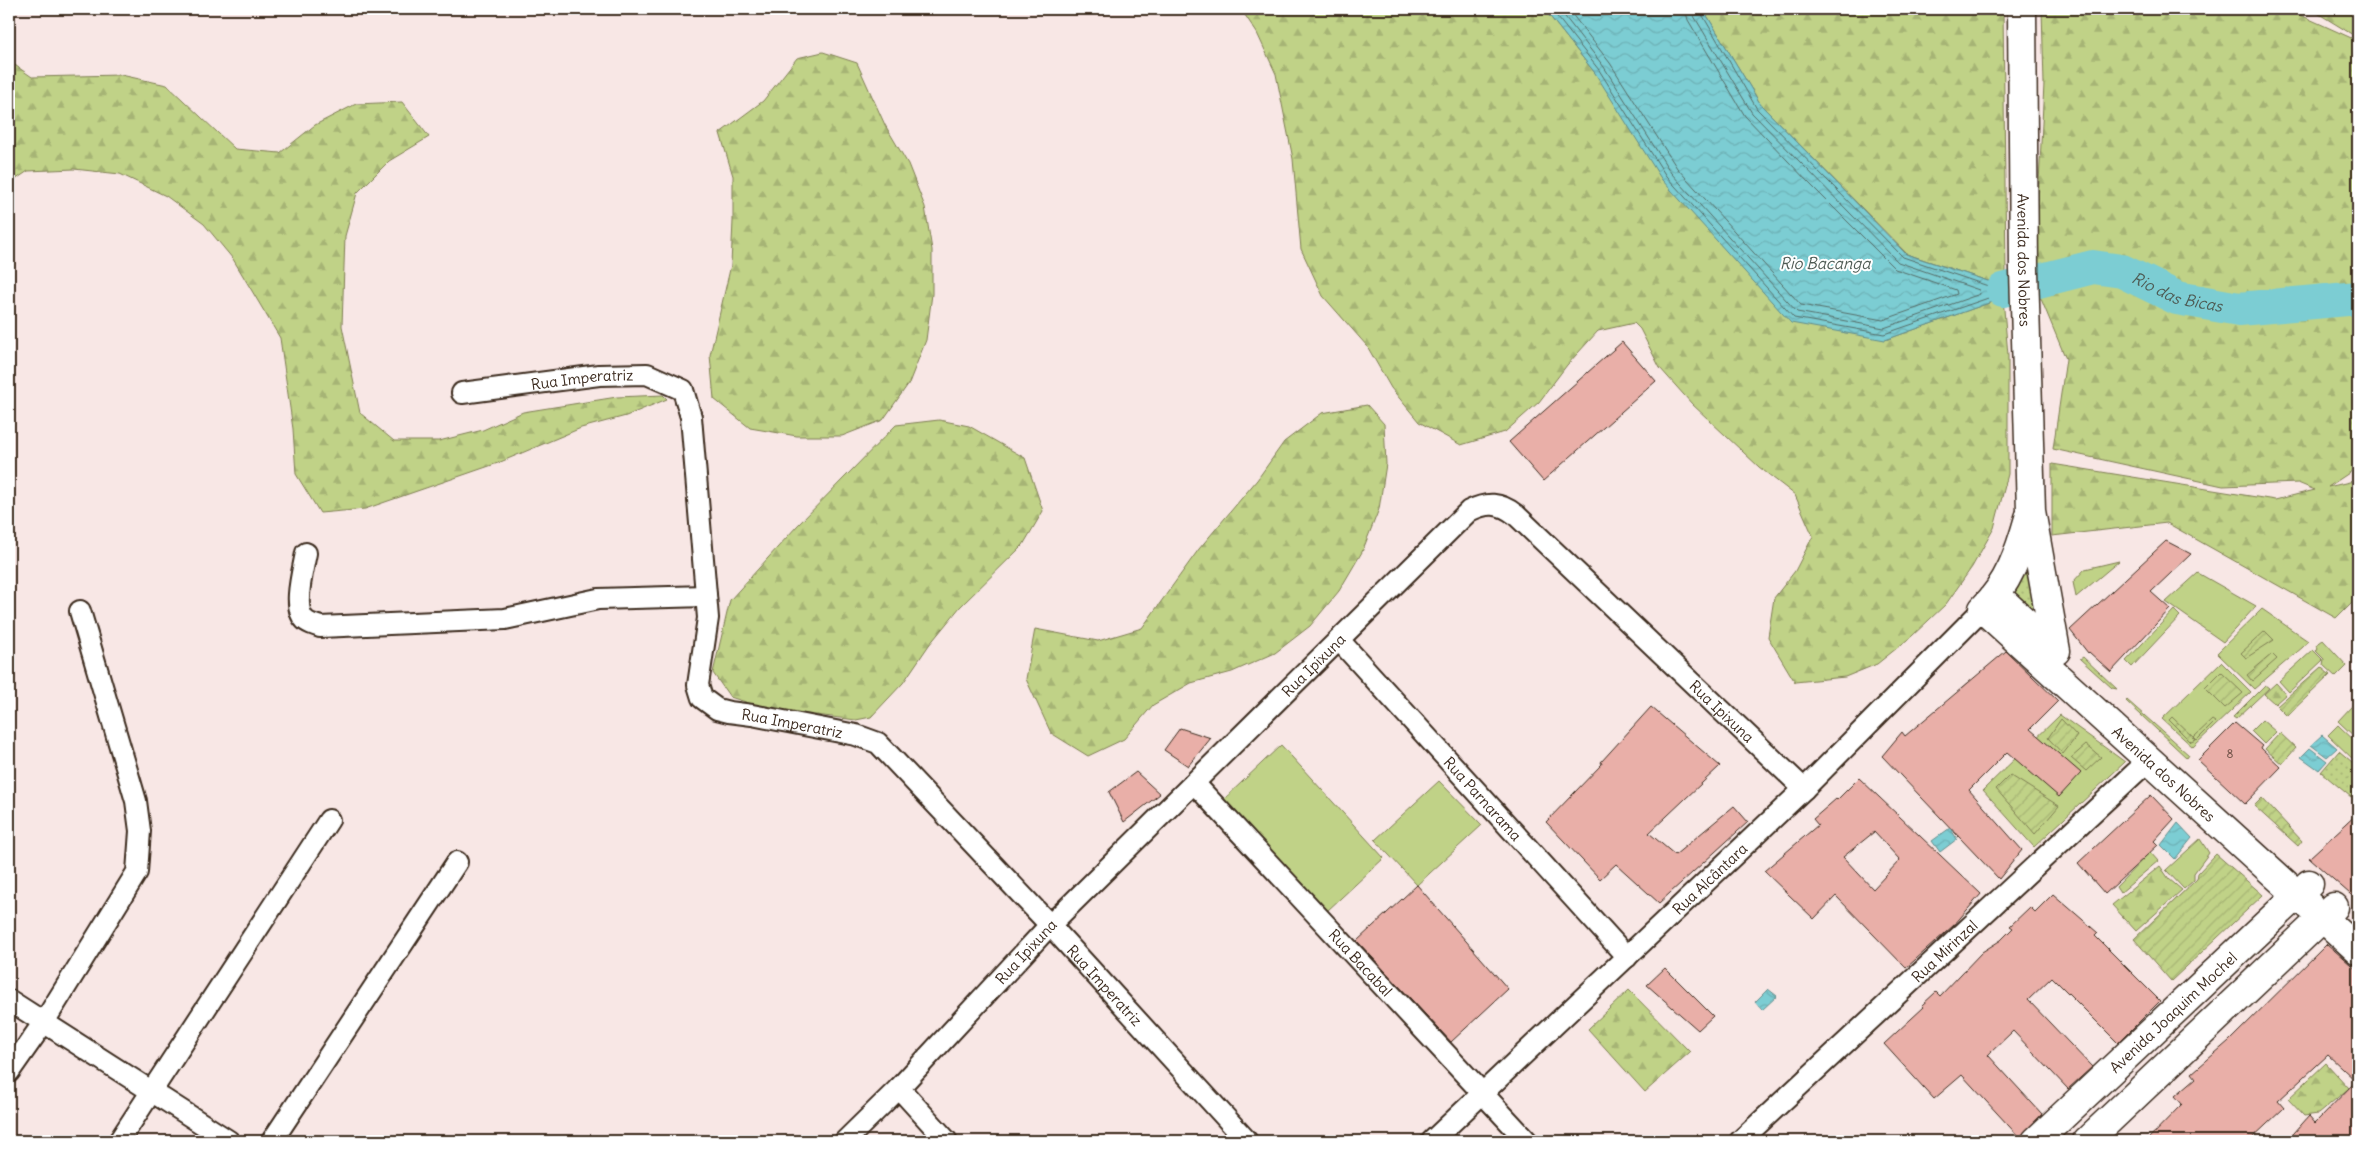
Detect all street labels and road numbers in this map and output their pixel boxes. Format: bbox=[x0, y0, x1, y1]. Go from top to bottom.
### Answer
street label: Avenida dos Nobres bbox=[2014, 193, 2035, 327]
street label: Rua Imperatriz bbox=[530, 365, 633, 393]
street label: Rua Ipixuna bbox=[1277, 629, 1349, 700]
street label: Rua Ipixuna bbox=[1686, 676, 1759, 747]
street label: Rua Imperatriz bbox=[740, 704, 845, 742]
street label: Avenida dos Nobres bbox=[2108, 722, 2220, 826]
street label: Rua Parnarama bbox=[1440, 752, 1526, 845]
street label: Rua Alcântara bbox=[1668, 838, 1751, 918]
street label: Rua Ipixuna bbox=[991, 914, 1061, 988]
street label: Rua Mirinzal bbox=[1907, 916, 1981, 986]
street label: Rua Bacabal bbox=[1325, 925, 1397, 1000]
street label: Rua Imperatriz bbox=[1063, 941, 1146, 1029]
street label: Avenida Joaquim Mochel bbox=[2105, 948, 2241, 1077]

